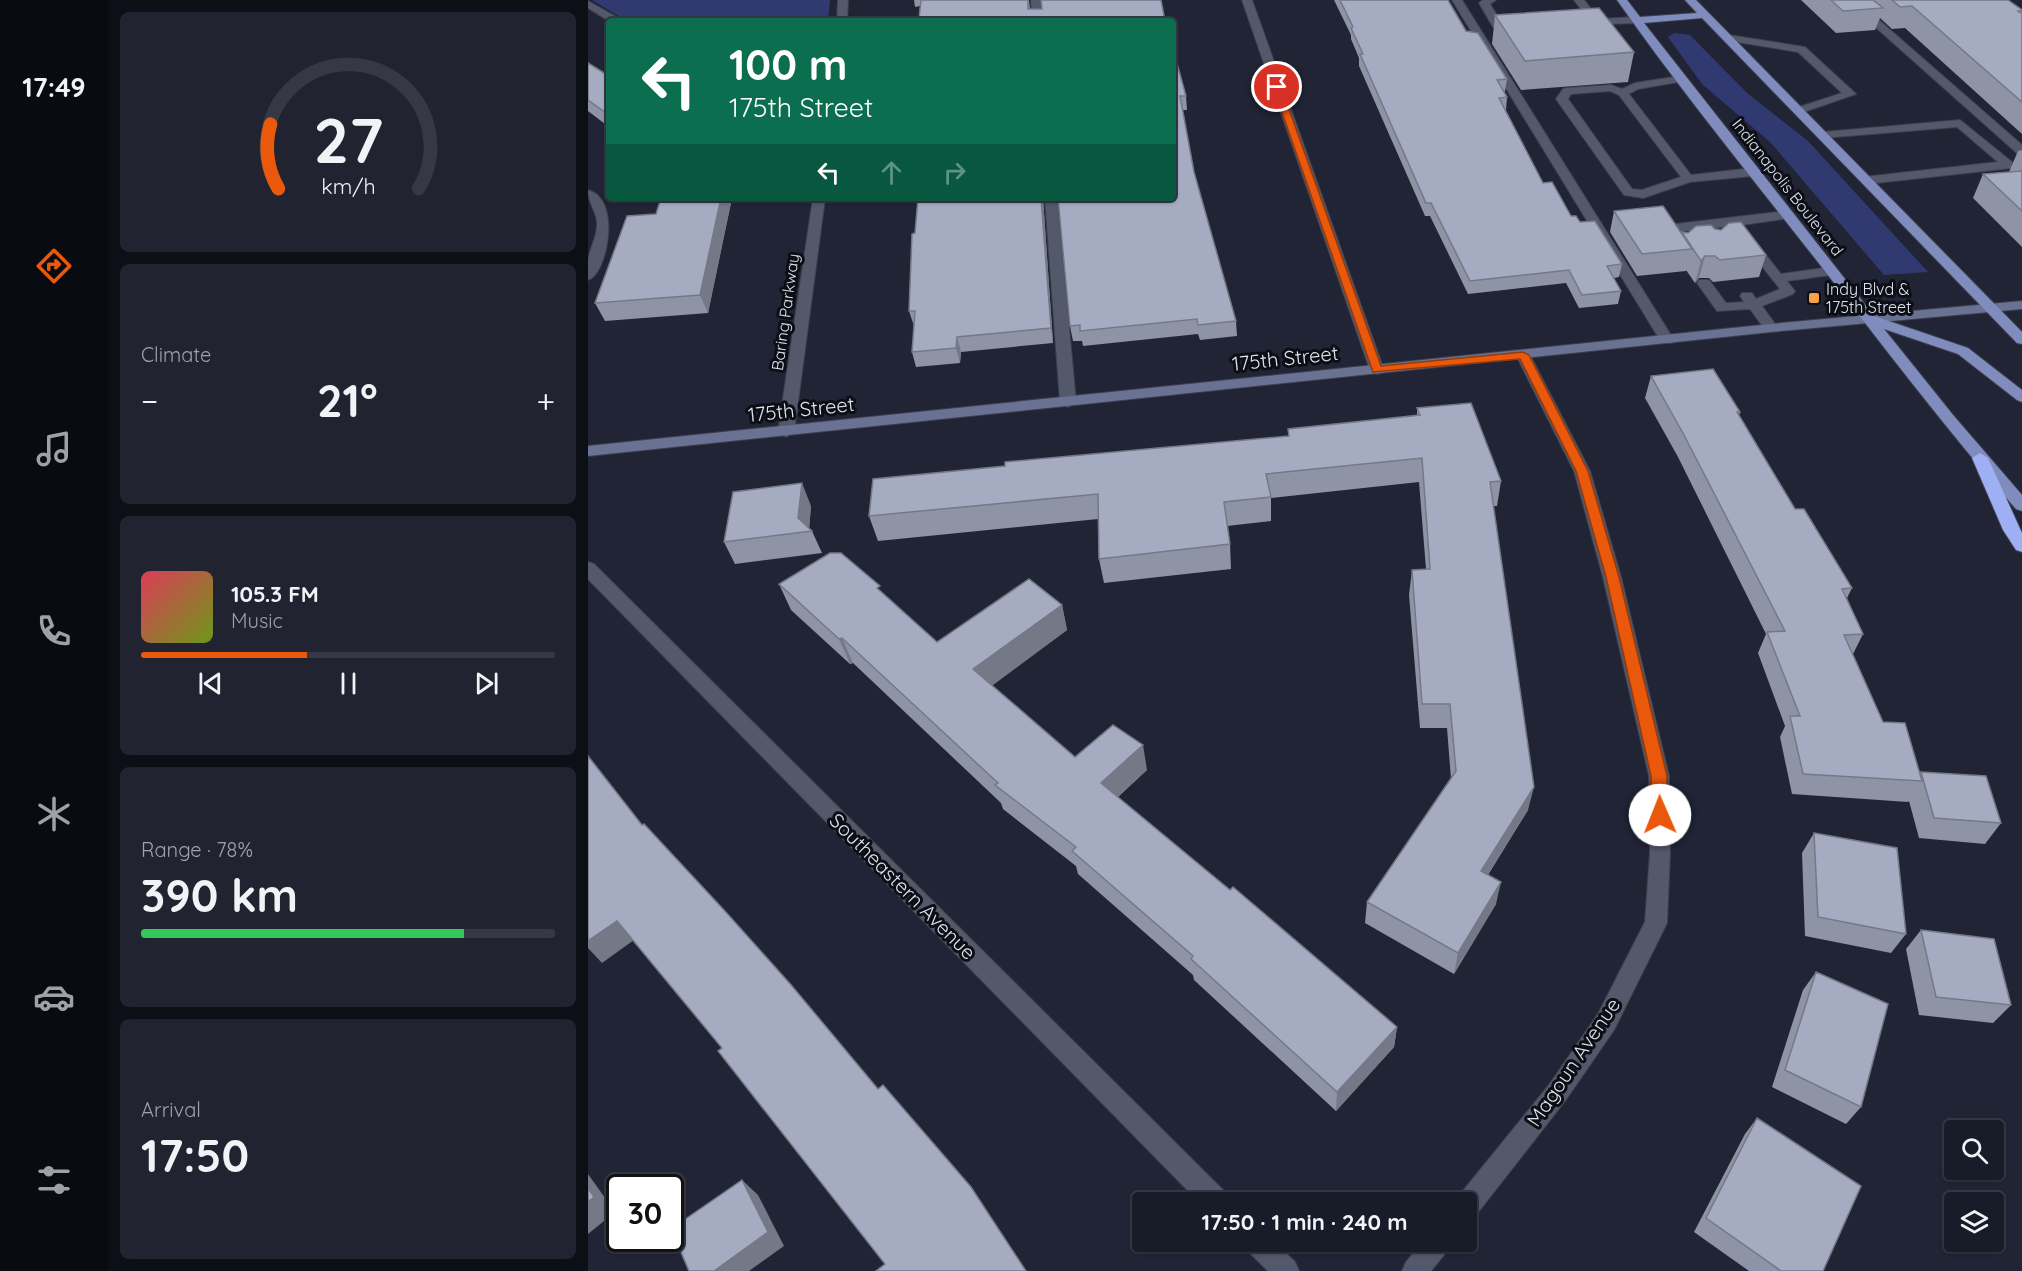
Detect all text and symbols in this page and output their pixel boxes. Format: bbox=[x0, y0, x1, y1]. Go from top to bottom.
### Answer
text: 100 m bbox=[729, 38, 847, 91]
icon: left bbox=[630, 42, 708, 120]
pin bbox=[1251, 61, 1302, 112]
text: 17:49 bbox=[22, 70, 86, 104]
icon: arrive bbox=[1260, 70, 1293, 103]
text: 175th Street bbox=[729, 90, 873, 124]
text: 27 bbox=[313, 101, 383, 179]
street label: Indianapolis Boulevard bbox=[1728, 114, 1848, 260]
icon: left bbox=[812, 156, 845, 189]
icon: ahead bbox=[875, 156, 908, 189]
icon: right bbox=[938, 156, 971, 189]
text: km/h bbox=[321, 173, 375, 199]
icon: directions bbox=[33, 245, 75, 287]
street label: Baring Parkway bbox=[767, 252, 803, 372]
place label: Indy Blvd & 175th Street bbox=[1826, 279, 1911, 317]
marker: Indy Blvd & 175th Street bbox=[1807, 291, 1821, 305]
street label: 175th Street bbox=[1231, 340, 1340, 376]
text: Climate bbox=[141, 342, 211, 367]
text: 21° bbox=[317, 372, 378, 428]
text: − bbox=[141, 380, 158, 421]
text: + bbox=[536, 380, 555, 421]
street label: 175th Street bbox=[747, 391, 856, 427]
icon: music bbox=[33, 428, 75, 470]
text: 105.3 FM bbox=[231, 580, 319, 608]
text: Music bbox=[231, 608, 283, 633]
icon: phone bbox=[33, 610, 75, 652]
icon: previous bbox=[194, 667, 227, 700]
icon: pause bbox=[332, 667, 365, 700]
icon: next bbox=[470, 667, 503, 700]
position arrow bbox=[1628, 783, 1692, 847]
icon: climate bbox=[33, 793, 75, 835]
street label: Southeastern Avenue bbox=[825, 808, 981, 964]
text: Range · 78% bbox=[141, 837, 253, 862]
text: 390 km bbox=[141, 867, 298, 923]
icon: car bbox=[33, 976, 75, 1018]
street label: Magoun Avenue bbox=[1521, 993, 1625, 1131]
text: Arrival bbox=[141, 1097, 201, 1122]
map controls bbox=[1944, 1120, 2004, 1252]
button: search bbox=[1944, 1120, 2004, 1180]
text: 17:50 bbox=[141, 1127, 249, 1183]
icon: filters bbox=[33, 1159, 75, 1201]
speed limit sign: 30 bbox=[606, 1174, 684, 1252]
button: layers bbox=[1944, 1192, 2004, 1252]
text: 17:50 · 1 min · 240 m bbox=[1202, 1208, 1407, 1236]

